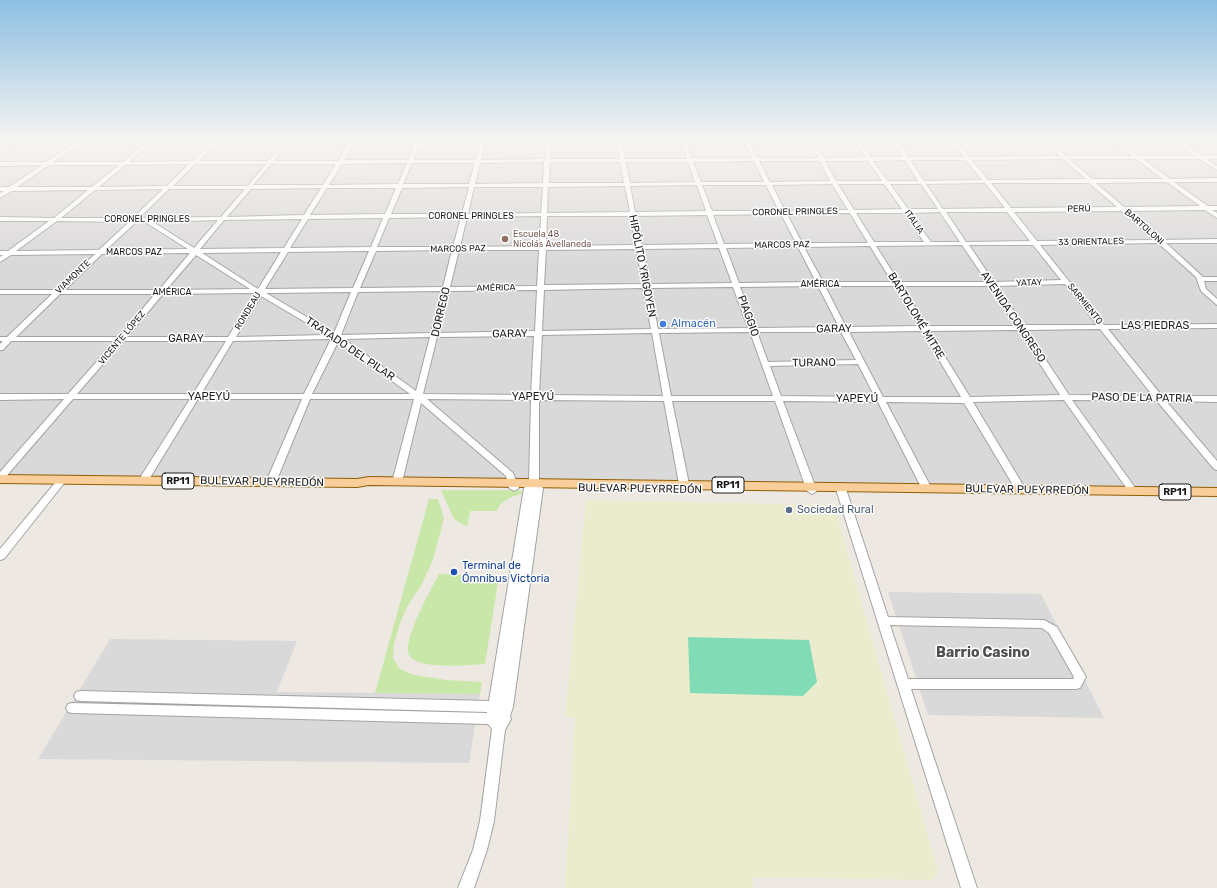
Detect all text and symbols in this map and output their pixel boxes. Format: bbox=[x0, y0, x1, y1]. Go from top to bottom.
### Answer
street label: PERÚ bbox=[1067, 203, 1091, 215]
street label: CORONEL PRINGLES bbox=[752, 206, 838, 218]
street label: BARTOLONI bbox=[1122, 207, 1166, 247]
street label: ITALIA bbox=[902, 208, 926, 236]
street label: CORONEL PRINGLES bbox=[428, 211, 514, 221]
street label: CORONEL PRINGLES bbox=[104, 214, 190, 224]
street label: HIPÓLITO YRIGOYEN bbox=[626, 214, 658, 318]
place label: Escuela 48 Nicolás Avellaneda bbox=[513, 229, 591, 250]
marker: Escuela 48 Nicolás Avellaneda bbox=[500, 234, 510, 244]
street label: 33 ORIENTALES bbox=[1058, 236, 1124, 248]
street label: MARCOS PAZ bbox=[754, 239, 810, 251]
street label: MARCOS PAZ bbox=[430, 243, 486, 255]
street label: MARCOS PAZ bbox=[106, 247, 162, 257]
street label: VIAMONTE bbox=[53, 258, 93, 296]
street label: AVENIDA CONGRESO bbox=[978, 269, 1048, 365]
street label: BARTOLOMÉ MITRE bbox=[885, 270, 947, 362]
street label: YATAY bbox=[1016, 277, 1042, 289]
street label: AMÉRICA bbox=[801, 279, 839, 289]
street label: SARMIENTO bbox=[1065, 281, 1105, 327]
street label: AMÉRICA bbox=[476, 282, 516, 294]
street label: DORREGO bbox=[429, 286, 453, 338]
street label: AMÉRICA bbox=[153, 287, 191, 297]
street label: RONDEAU bbox=[233, 290, 263, 332]
street label: PIAGGIO bbox=[734, 294, 762, 338]
street label: VICENTE LÓPEZ bbox=[96, 309, 148, 367]
street label: TRATADO DEL PILAR bbox=[303, 314, 397, 384]
place label: Almacén bbox=[671, 317, 716, 331]
marker: Almacén bbox=[658, 319, 668, 329]
street label: LAS PIEDRAS bbox=[1121, 319, 1189, 333]
street label: GARAY bbox=[816, 322, 852, 336]
street label: GARAY bbox=[492, 327, 528, 341]
street label: GARAY bbox=[168, 332, 204, 346]
street label: TURANO bbox=[792, 356, 836, 370]
street label: YAPEYÚ bbox=[188, 390, 230, 404]
street label: YAPEYÚ bbox=[512, 390, 554, 404]
street label: PASO DE LA PATRIA bbox=[1091, 391, 1193, 405]
street label: YAPEYÚ bbox=[836, 392, 878, 406]
road number: RP11 bbox=[162, 473, 194, 489]
street label: BULEVAR PUEYRREDÓN bbox=[200, 474, 324, 490]
road number: RP11 bbox=[712, 477, 744, 493]
street label: BULEVAR PUEYRREDÓN bbox=[578, 481, 702, 497]
street label: BULEVAR PUEYRREDÓN bbox=[965, 482, 1089, 498]
road number: RP11 bbox=[1159, 484, 1191, 500]
place label: Sociedad Rural bbox=[797, 503, 874, 517]
marker: Sociedad Rural bbox=[784, 505, 794, 515]
place label: Terminal de Ómnibus Victoria bbox=[462, 559, 549, 585]
marker: Terminal de Ómnibus Victoria bbox=[449, 567, 459, 577]
district label: Barrio Casino bbox=[936, 645, 1030, 661]

